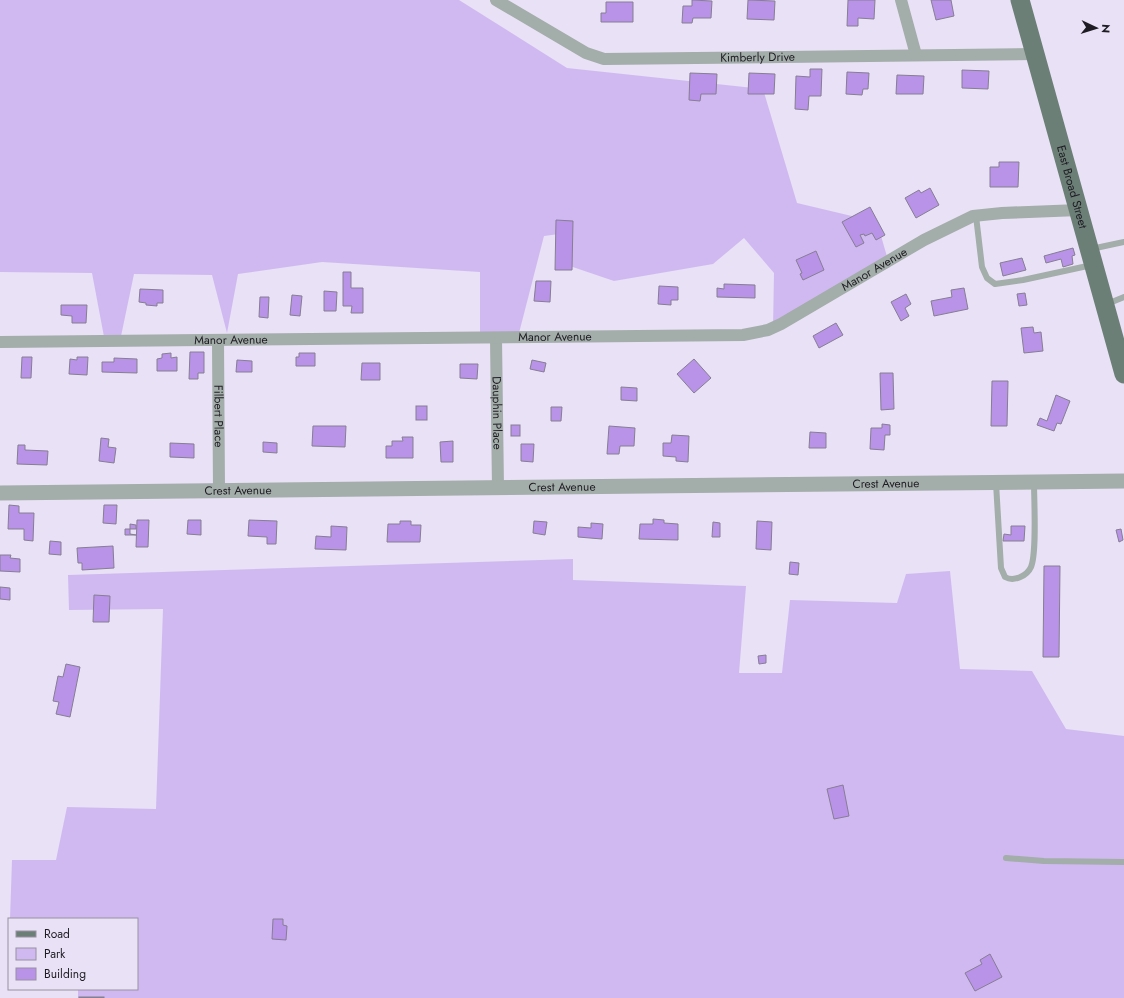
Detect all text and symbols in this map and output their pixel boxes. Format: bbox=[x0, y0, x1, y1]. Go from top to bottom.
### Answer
north arrow bbox=[1076, 8, 1116, 48]
text: N bbox=[1098, 24, 1114, 34]
street label: Kimberly Drive bbox=[720, 48, 795, 67]
street label: East Broad Street bbox=[1052, 143, 1092, 231]
street label: Manor Avenue bbox=[838, 243, 911, 296]
street label: Manor Avenue bbox=[518, 327, 592, 346]
street label: Manor Avenue bbox=[194, 330, 268, 349]
street label: Dauphin Place bbox=[488, 376, 506, 450]
street label: Filbert Place bbox=[209, 385, 228, 447]
street label: Crest Avenue bbox=[852, 474, 920, 493]
street label: Crest Avenue bbox=[528, 478, 596, 496]
street label: Crest Avenue bbox=[204, 481, 272, 500]
legend bbox=[8, 918, 138, 990]
text: Road bbox=[44, 925, 70, 943]
text: Park bbox=[44, 945, 66, 963]
text: Building bbox=[44, 965, 86, 983]

